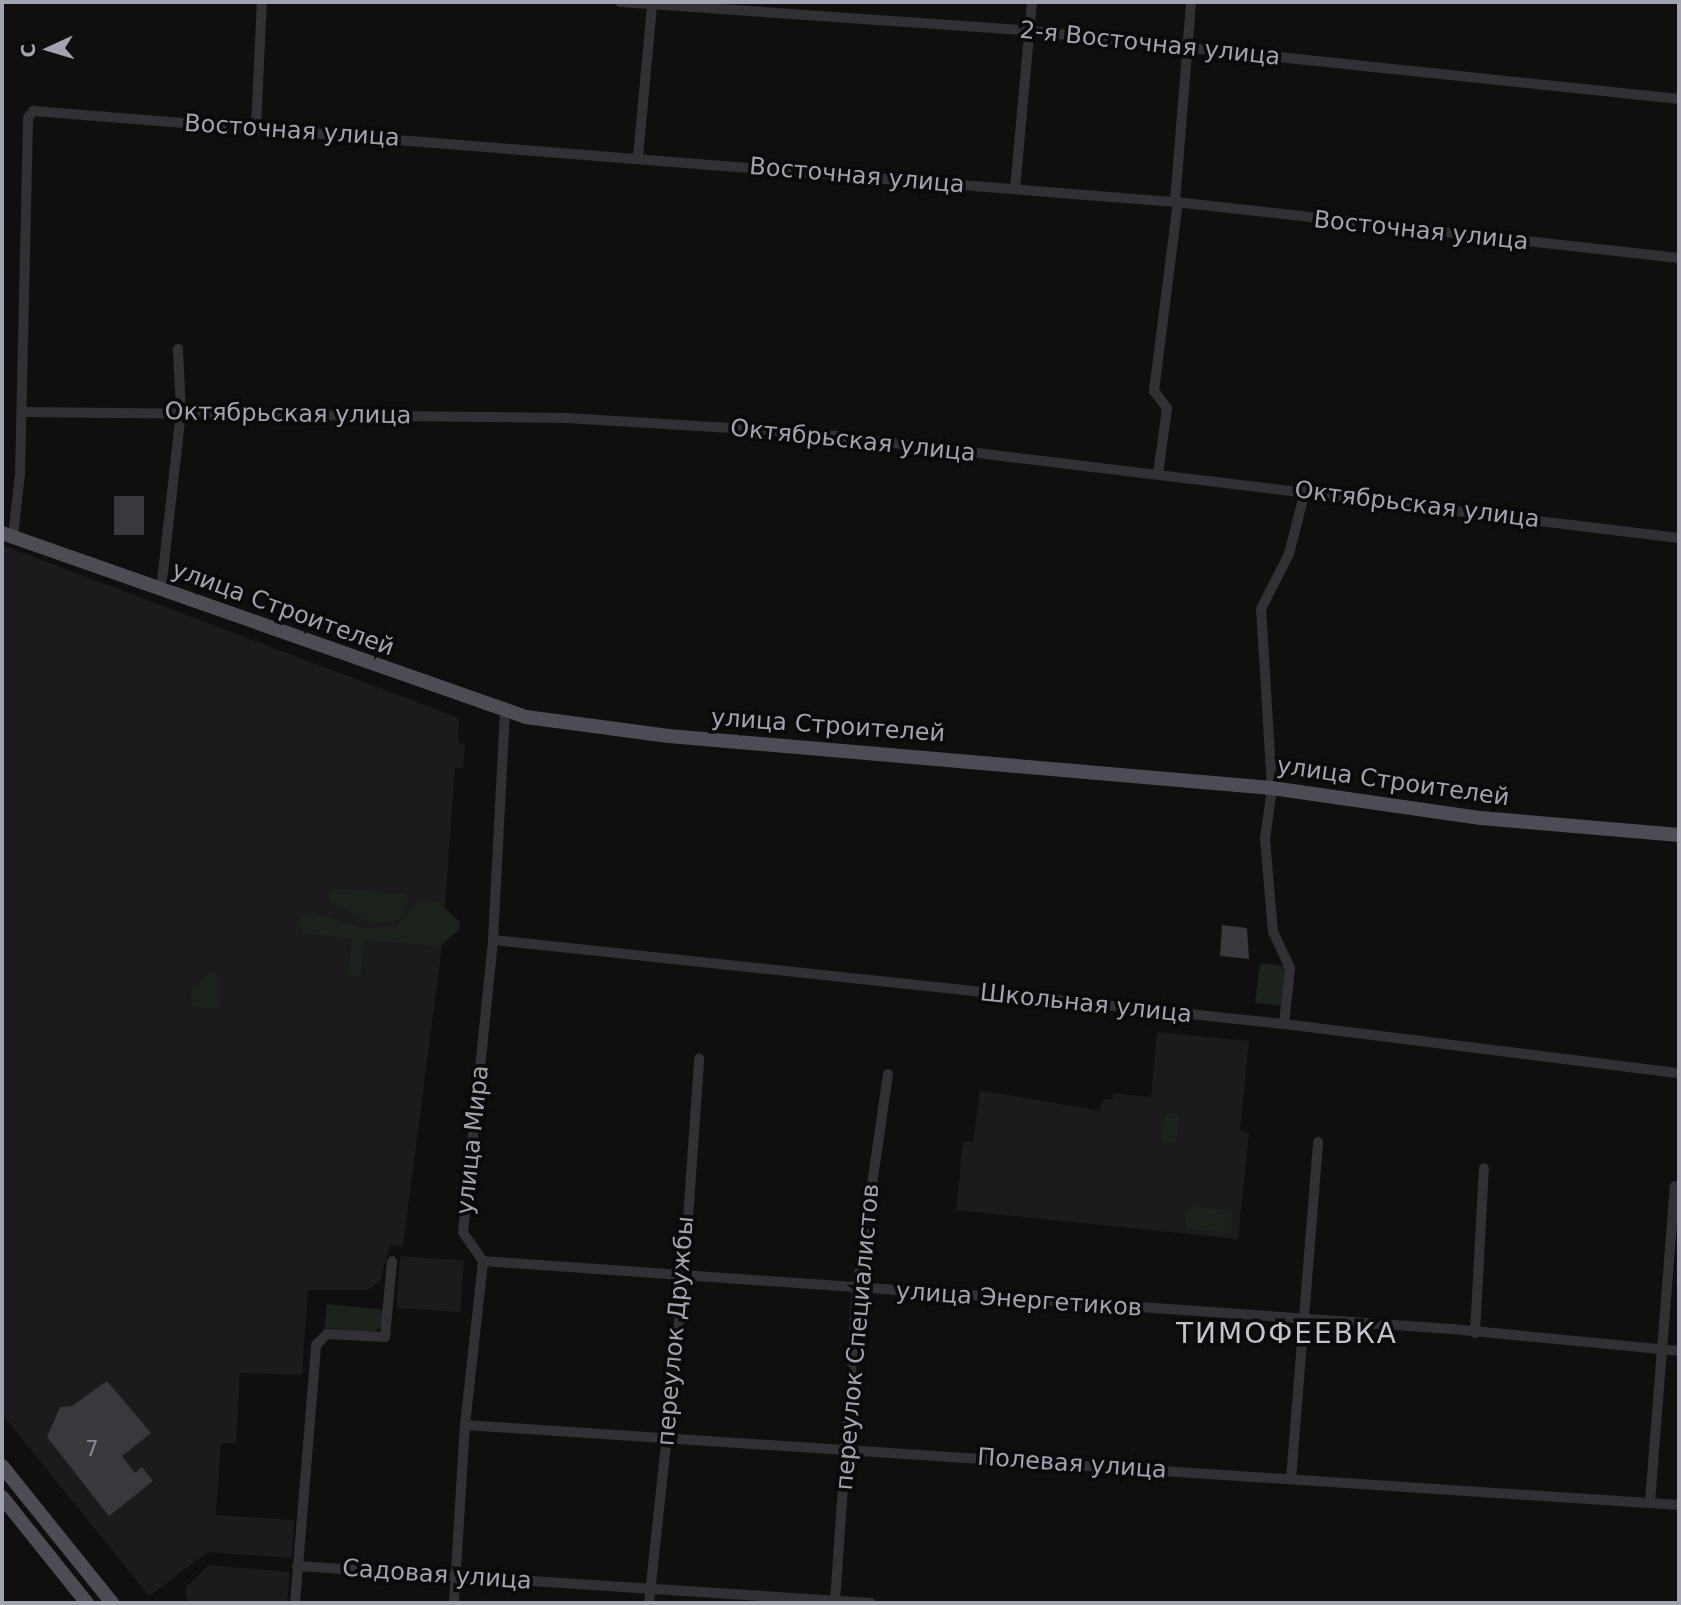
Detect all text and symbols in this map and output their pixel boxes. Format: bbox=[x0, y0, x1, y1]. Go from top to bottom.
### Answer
north arrow bbox=[14, 14, 84, 84]
street label: 2-я Восточная улица bbox=[1018, 16, 1282, 72]
text: С bbox=[17, 43, 40, 58]
street label: Восточная улица bbox=[183, 109, 401, 153]
street label: Восточная улица bbox=[748, 152, 966, 200]
street label: Восточная улица bbox=[1312, 205, 1530, 257]
street label: Октябрьская улица bbox=[164, 397, 412, 431]
street label: Октябрьская улица bbox=[729, 414, 977, 468]
street label: Октябрьская улица bbox=[1293, 476, 1541, 534]
street label: улица Строителей bbox=[168, 555, 398, 663]
street label: улица Строителей bbox=[710, 703, 946, 749]
street label: улица Строителей bbox=[1275, 751, 1511, 813]
street label: Школьная улица bbox=[979, 979, 1193, 1029]
street label: улица Мира bbox=[451, 1064, 495, 1216]
street label: переулок Специалистов bbox=[830, 1183, 886, 1491]
street label: переулок Дружбы bbox=[652, 1215, 700, 1447]
street label: улица Энергетиков bbox=[895, 1277, 1143, 1323]
district label: ТИМОФЕЕВКА bbox=[1177, 1317, 1397, 1351]
house number: 7 bbox=[85, 1436, 99, 1462]
street label: Полевая улица bbox=[976, 1443, 1168, 1485]
street label: Садовая улица bbox=[341, 1554, 533, 1596]

